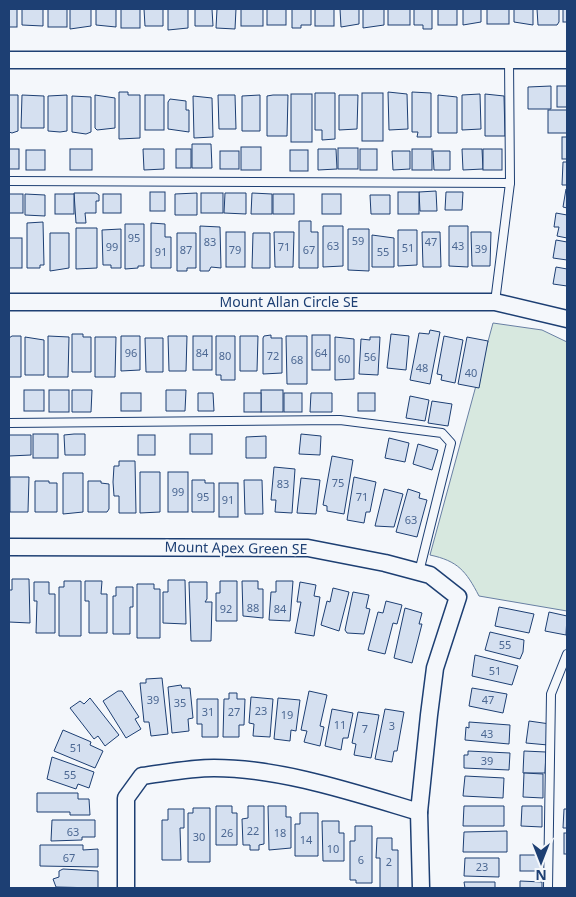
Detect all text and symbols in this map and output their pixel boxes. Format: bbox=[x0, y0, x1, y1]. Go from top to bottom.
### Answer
house number: 95 bbox=[128, 230, 140, 245]
house number: 59 bbox=[352, 233, 364, 248]
house number: 83 bbox=[204, 234, 216, 249]
house number: 47 bbox=[425, 234, 437, 249]
house number: 63 bbox=[327, 238, 339, 253]
house number: 43 bbox=[452, 238, 464, 253]
house number: 99 bbox=[106, 239, 118, 254]
house number: 71 bbox=[278, 239, 290, 254]
house number: 51 bbox=[402, 240, 414, 255]
house number: 39 bbox=[475, 241, 487, 256]
house number: 87 bbox=[180, 242, 192, 257]
house number: 79 bbox=[229, 242, 241, 257]
house number: 67 bbox=[303, 242, 315, 257]
house number: 91 bbox=[155, 244, 167, 259]
house number: 55 bbox=[377, 244, 389, 259]
street label: Mount Allan Circle SE bbox=[220, 292, 358, 311]
house number: 96 bbox=[125, 345, 137, 360]
house number: 84 bbox=[196, 345, 209, 360]
house number: 64 bbox=[315, 345, 328, 360]
house number: 80 bbox=[219, 348, 231, 363]
house number: 72 bbox=[267, 348, 279, 363]
house number: 56 bbox=[364, 349, 376, 364]
house number: 60 bbox=[338, 351, 350, 366]
house number: 68 bbox=[291, 352, 303, 367]
house number: 48 bbox=[416, 360, 428, 375]
house number: 40 bbox=[465, 365, 477, 380]
house number: 75 bbox=[332, 475, 344, 490]
house number: 83 bbox=[277, 476, 289, 491]
house number: 99 bbox=[172, 484, 184, 499]
house number: 95 bbox=[197, 489, 209, 504]
house number: 71 bbox=[356, 489, 368, 504]
house number: 91 bbox=[222, 492, 234, 507]
house number: 63 bbox=[405, 512, 417, 527]
street label: Mount Apex Green SE bbox=[165, 537, 307, 558]
house number: 88 bbox=[247, 600, 259, 615]
house number: 92 bbox=[220, 601, 232, 616]
house number: 84 bbox=[274, 601, 287, 616]
house number: 55 bbox=[499, 637, 511, 652]
house number: 51 bbox=[489, 663, 501, 678]
house number: 39 bbox=[147, 692, 159, 707]
house number: 47 bbox=[482, 692, 494, 707]
house number: 35 bbox=[174, 695, 186, 710]
house number: 23 bbox=[255, 703, 267, 718]
house number: 31 bbox=[202, 704, 214, 719]
house number: 27 bbox=[228, 704, 240, 719]
house number: 19 bbox=[281, 707, 293, 722]
house number: 11 bbox=[334, 717, 346, 732]
house number: 3 bbox=[389, 718, 395, 733]
house number: 7 bbox=[362, 721, 368, 736]
house number: 43 bbox=[481, 726, 493, 741]
house number: 51 bbox=[70, 740, 82, 755]
house number: 39 bbox=[481, 753, 493, 768]
house number: 55 bbox=[64, 767, 76, 782]
house number: 22 bbox=[247, 823, 259, 838]
house number: 63 bbox=[67, 824, 79, 839]
house number: 26 bbox=[221, 825, 233, 840]
house number: 18 bbox=[274, 825, 286, 840]
house number: 30 bbox=[193, 829, 205, 844]
house number: 14 bbox=[300, 832, 313, 847]
north arrow bbox=[516, 837, 566, 887]
house number: 10 bbox=[327, 841, 339, 856]
house number: 67 bbox=[63, 850, 75, 865]
house number: 6 bbox=[358, 852, 364, 867]
house number: 2 bbox=[386, 854, 392, 869]
house number: 23 bbox=[476, 859, 488, 874]
text: N bbox=[535, 866, 547, 885]

